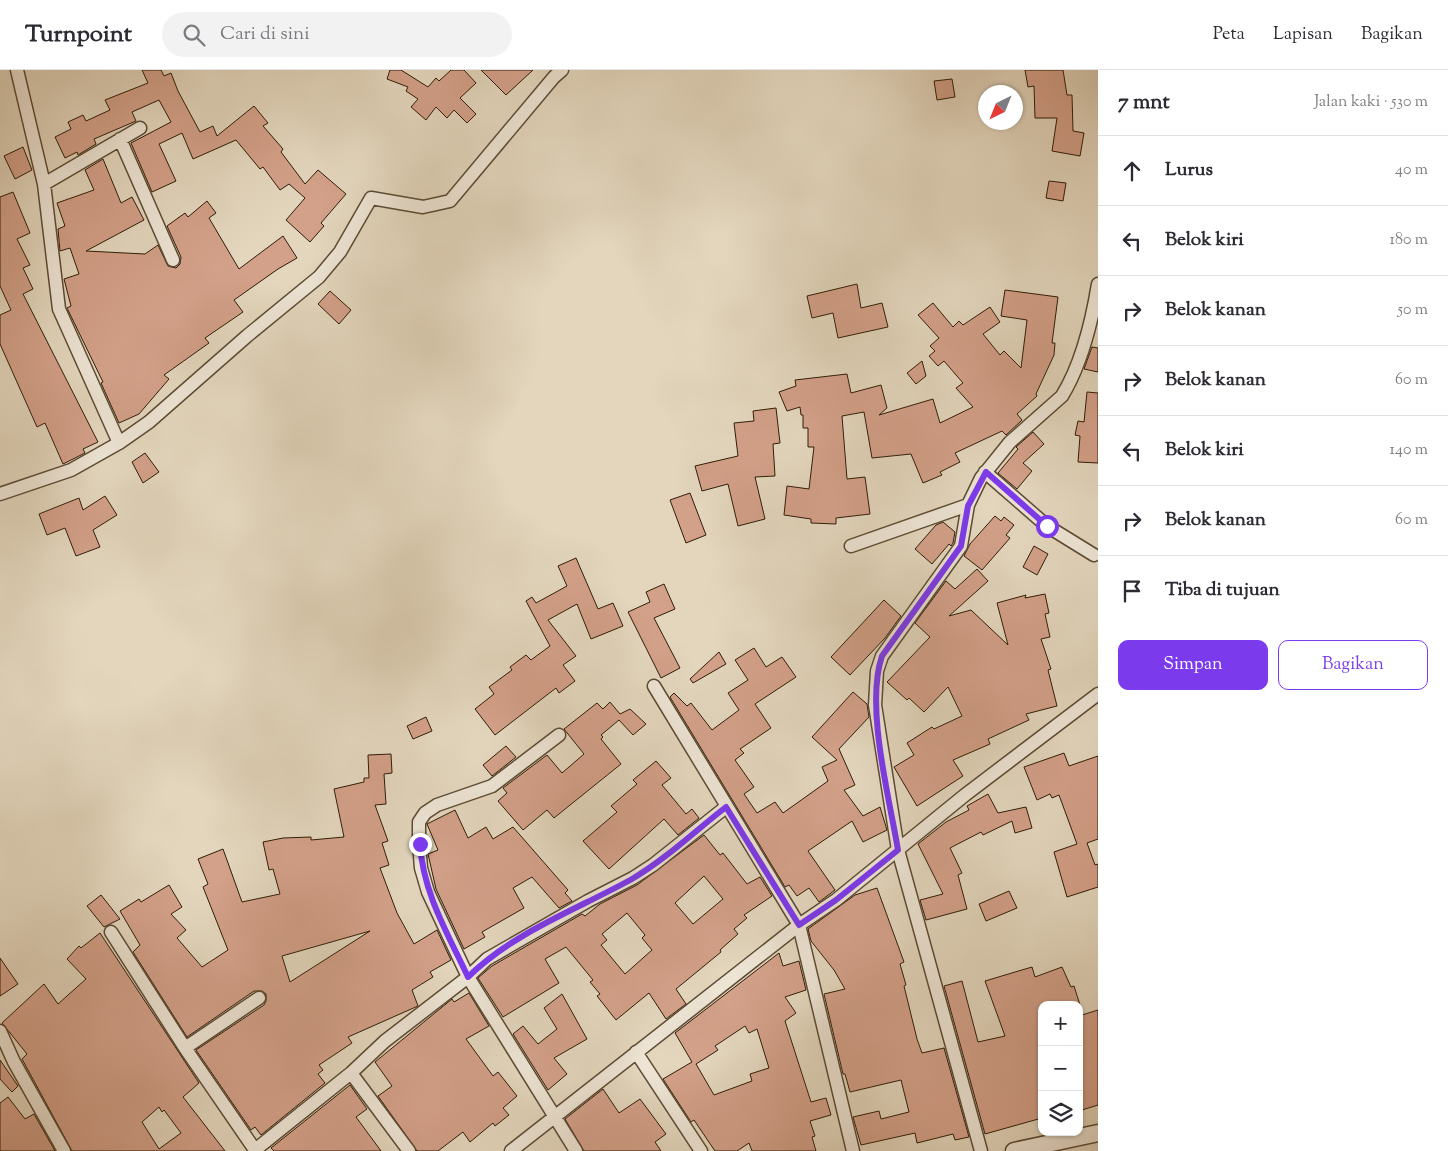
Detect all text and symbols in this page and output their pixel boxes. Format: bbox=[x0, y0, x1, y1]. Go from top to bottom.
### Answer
search box bbox=[162, 12, 512, 57]
text: Turnpoint bbox=[25, 18, 132, 52]
icon: search bbox=[180, 21, 208, 49]
text: Cari di sini bbox=[220, 21, 310, 48]
text: Peta bbox=[1213, 22, 1245, 48]
text: Lapisan bbox=[1273, 22, 1333, 48]
text: Bagikan bbox=[1361, 22, 1423, 48]
north arrow bbox=[978, 85, 1023, 130]
text: 7 mnt bbox=[1118, 88, 1170, 118]
text: Jalan kaki · 530 m bbox=[1314, 91, 1428, 114]
icon: ahead bbox=[1118, 157, 1146, 185]
text: Lurus bbox=[1165, 157, 1213, 184]
text: 40 m bbox=[1395, 159, 1428, 182]
icon: left bbox=[1118, 227, 1146, 255]
text: Belok kiri bbox=[1165, 227, 1244, 254]
text: 180 m bbox=[1389, 229, 1428, 252]
icon: right bbox=[1118, 297, 1146, 325]
text: Belok kanan bbox=[1165, 297, 1266, 324]
text: 50 m bbox=[1397, 299, 1428, 322]
icon: right bbox=[1118, 367, 1146, 395]
text: Belok kanan bbox=[1165, 367, 1266, 394]
text: 60 m bbox=[1395, 369, 1428, 392]
icon: left bbox=[1118, 437, 1146, 465]
text: Belok kiri bbox=[1165, 437, 1244, 464]
text: 140 m bbox=[1390, 439, 1428, 462]
icon: right bbox=[1118, 507, 1146, 535]
text: Belok kanan bbox=[1165, 507, 1266, 534]
text: 60 m bbox=[1395, 509, 1428, 532]
route start bbox=[1036, 515, 1059, 538]
icon: arrive bbox=[1118, 577, 1146, 605]
text: Tiba di tujuan bbox=[1165, 577, 1280, 604]
button: Simpan bbox=[1118, 640, 1268, 690]
button: Bagikan bbox=[1278, 640, 1428, 690]
route end bbox=[409, 833, 432, 856]
map controls bbox=[1038, 1001, 1083, 1136]
button: + bbox=[1038, 1001, 1083, 1046]
button: − bbox=[1038, 1046, 1083, 1091]
button: layers bbox=[1038, 1091, 1083, 1136]

